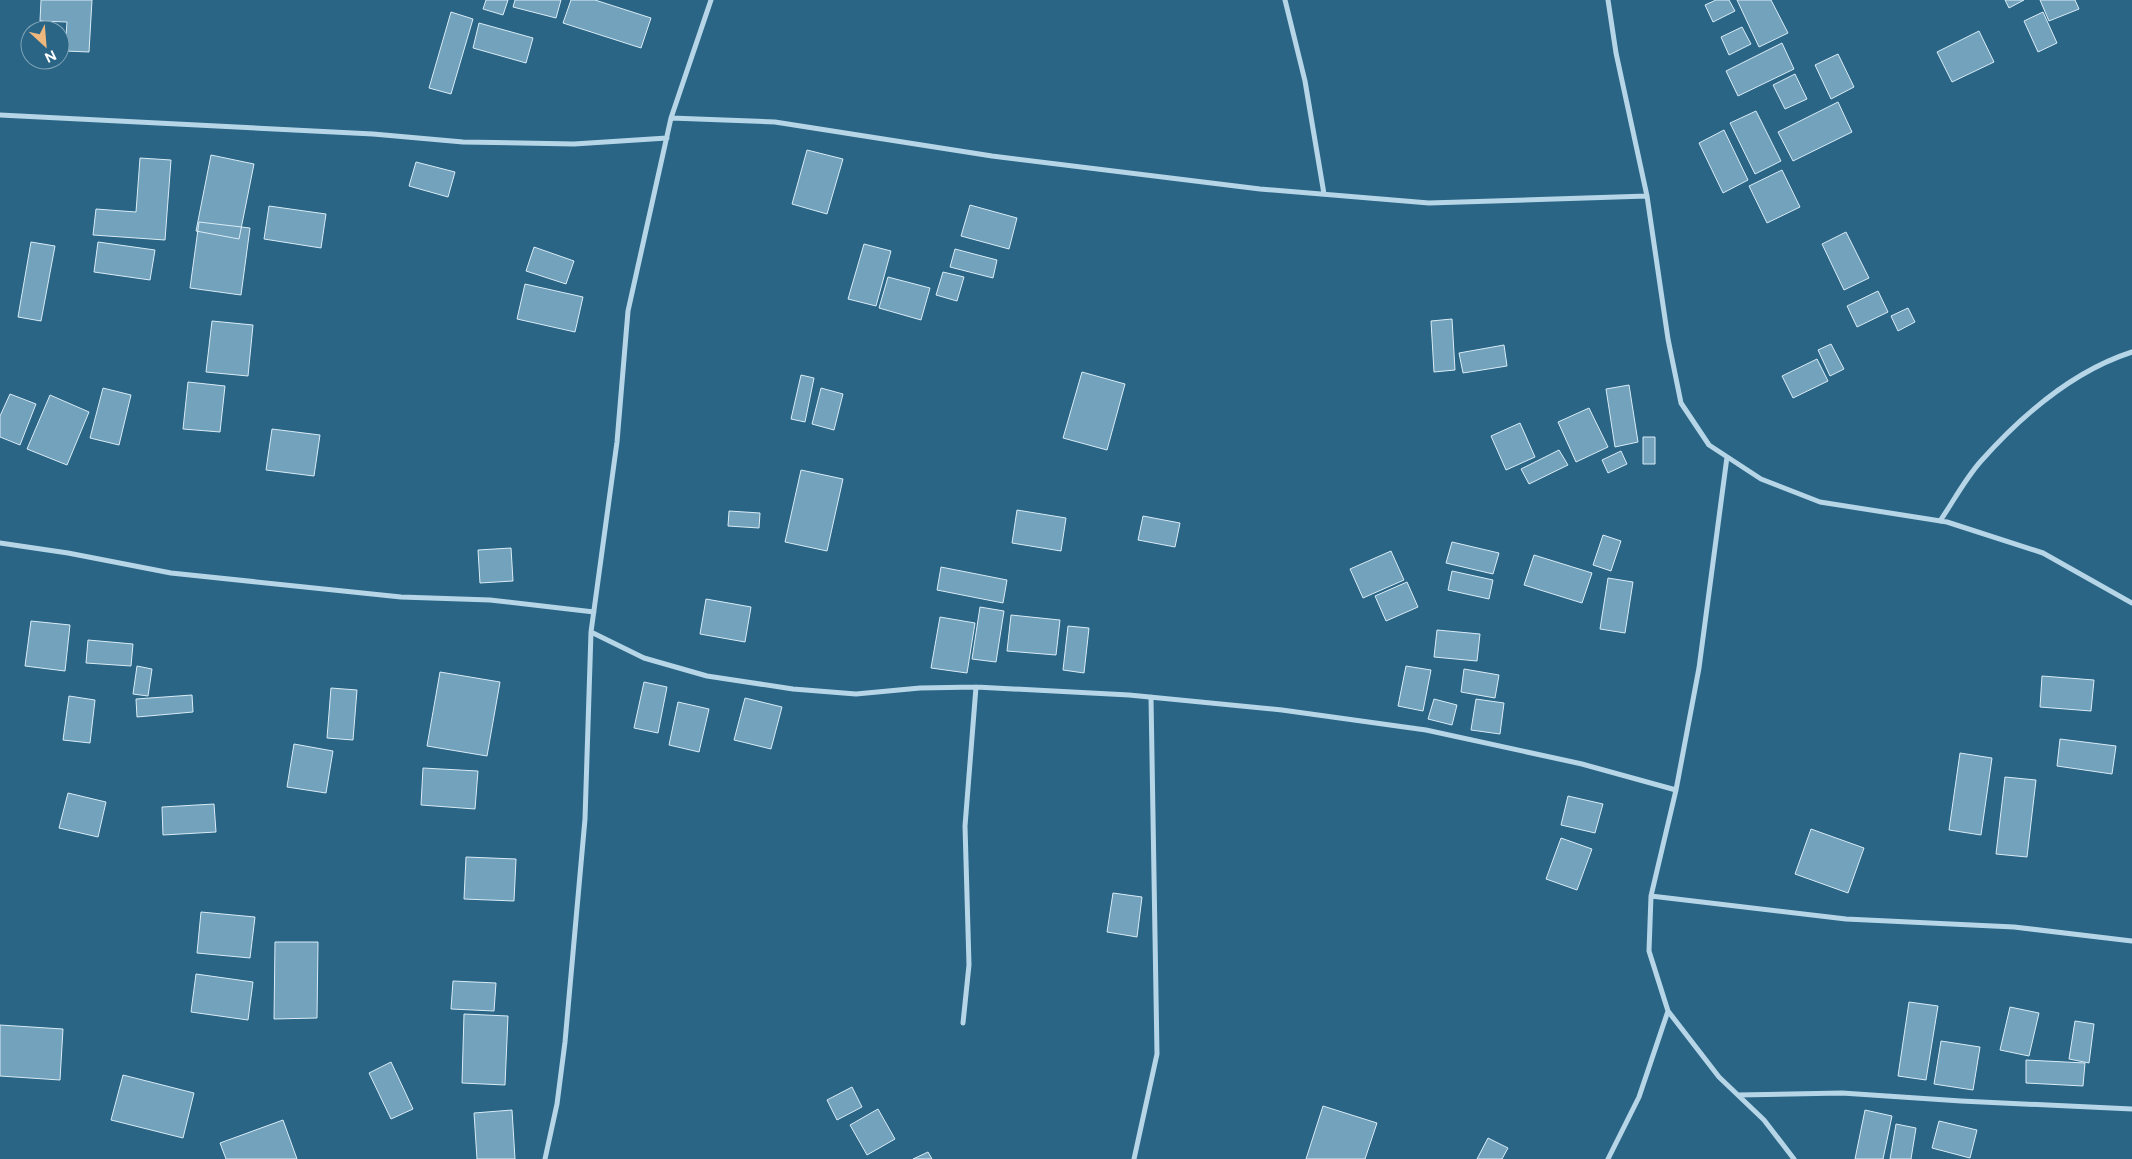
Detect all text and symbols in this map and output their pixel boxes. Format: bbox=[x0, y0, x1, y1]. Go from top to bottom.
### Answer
north arrow bbox=[20, 20, 70, 70]
text: N bbox=[42, 46, 59, 66]

